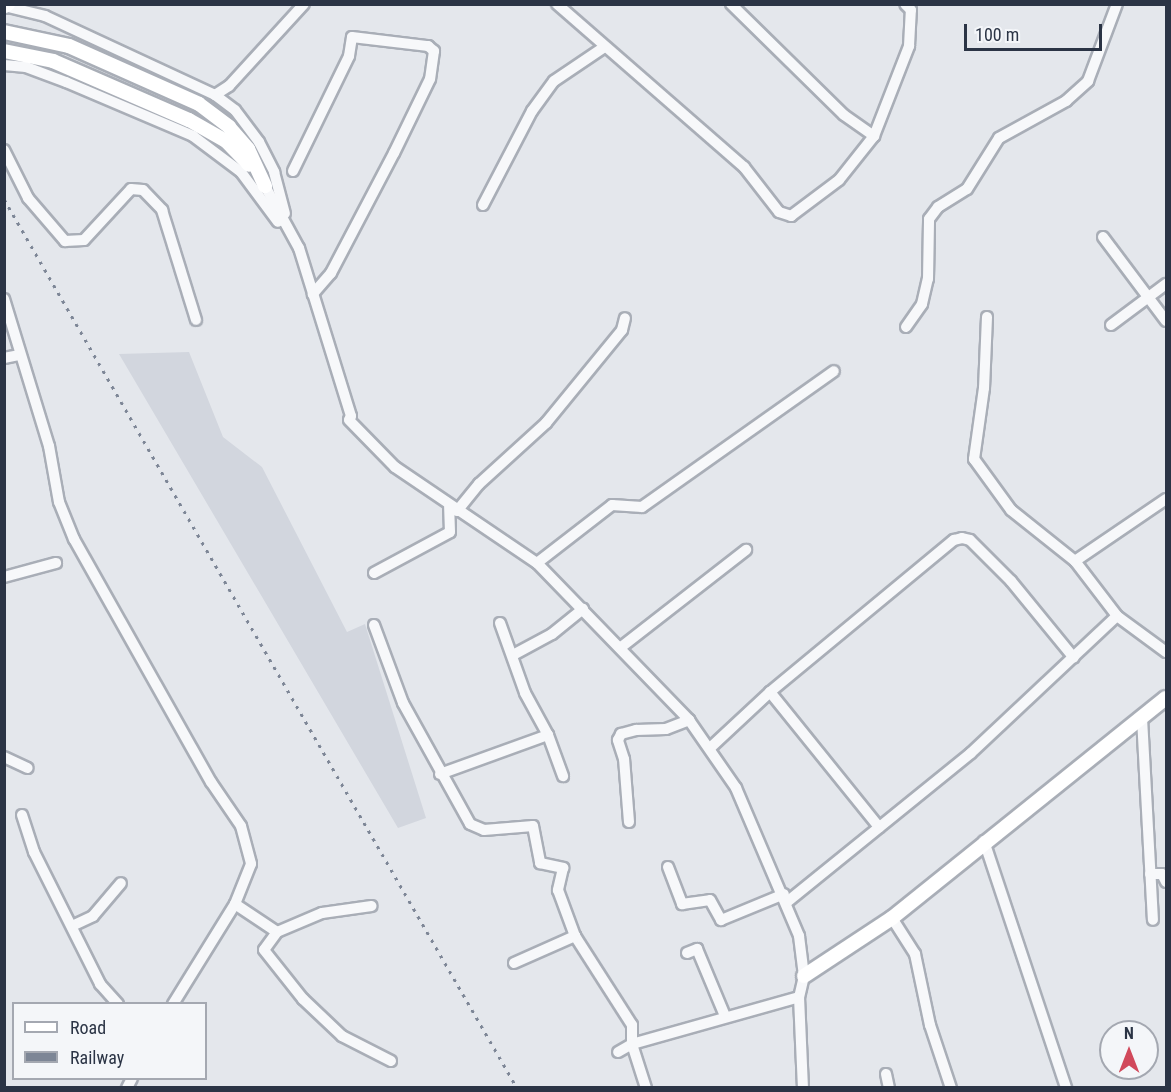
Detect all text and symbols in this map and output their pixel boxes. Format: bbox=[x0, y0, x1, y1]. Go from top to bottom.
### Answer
scale bar bbox=[967, 12, 1105, 50]
text: 100 m bbox=[975, 24, 1019, 45]
legend bbox=[12, 1002, 207, 1080]
text: Road bbox=[70, 1017, 106, 1038]
north arrow bbox=[1099, 1020, 1159, 1080]
text: N bbox=[1124, 1024, 1134, 1043]
text: Railway bbox=[70, 1047, 124, 1068]

